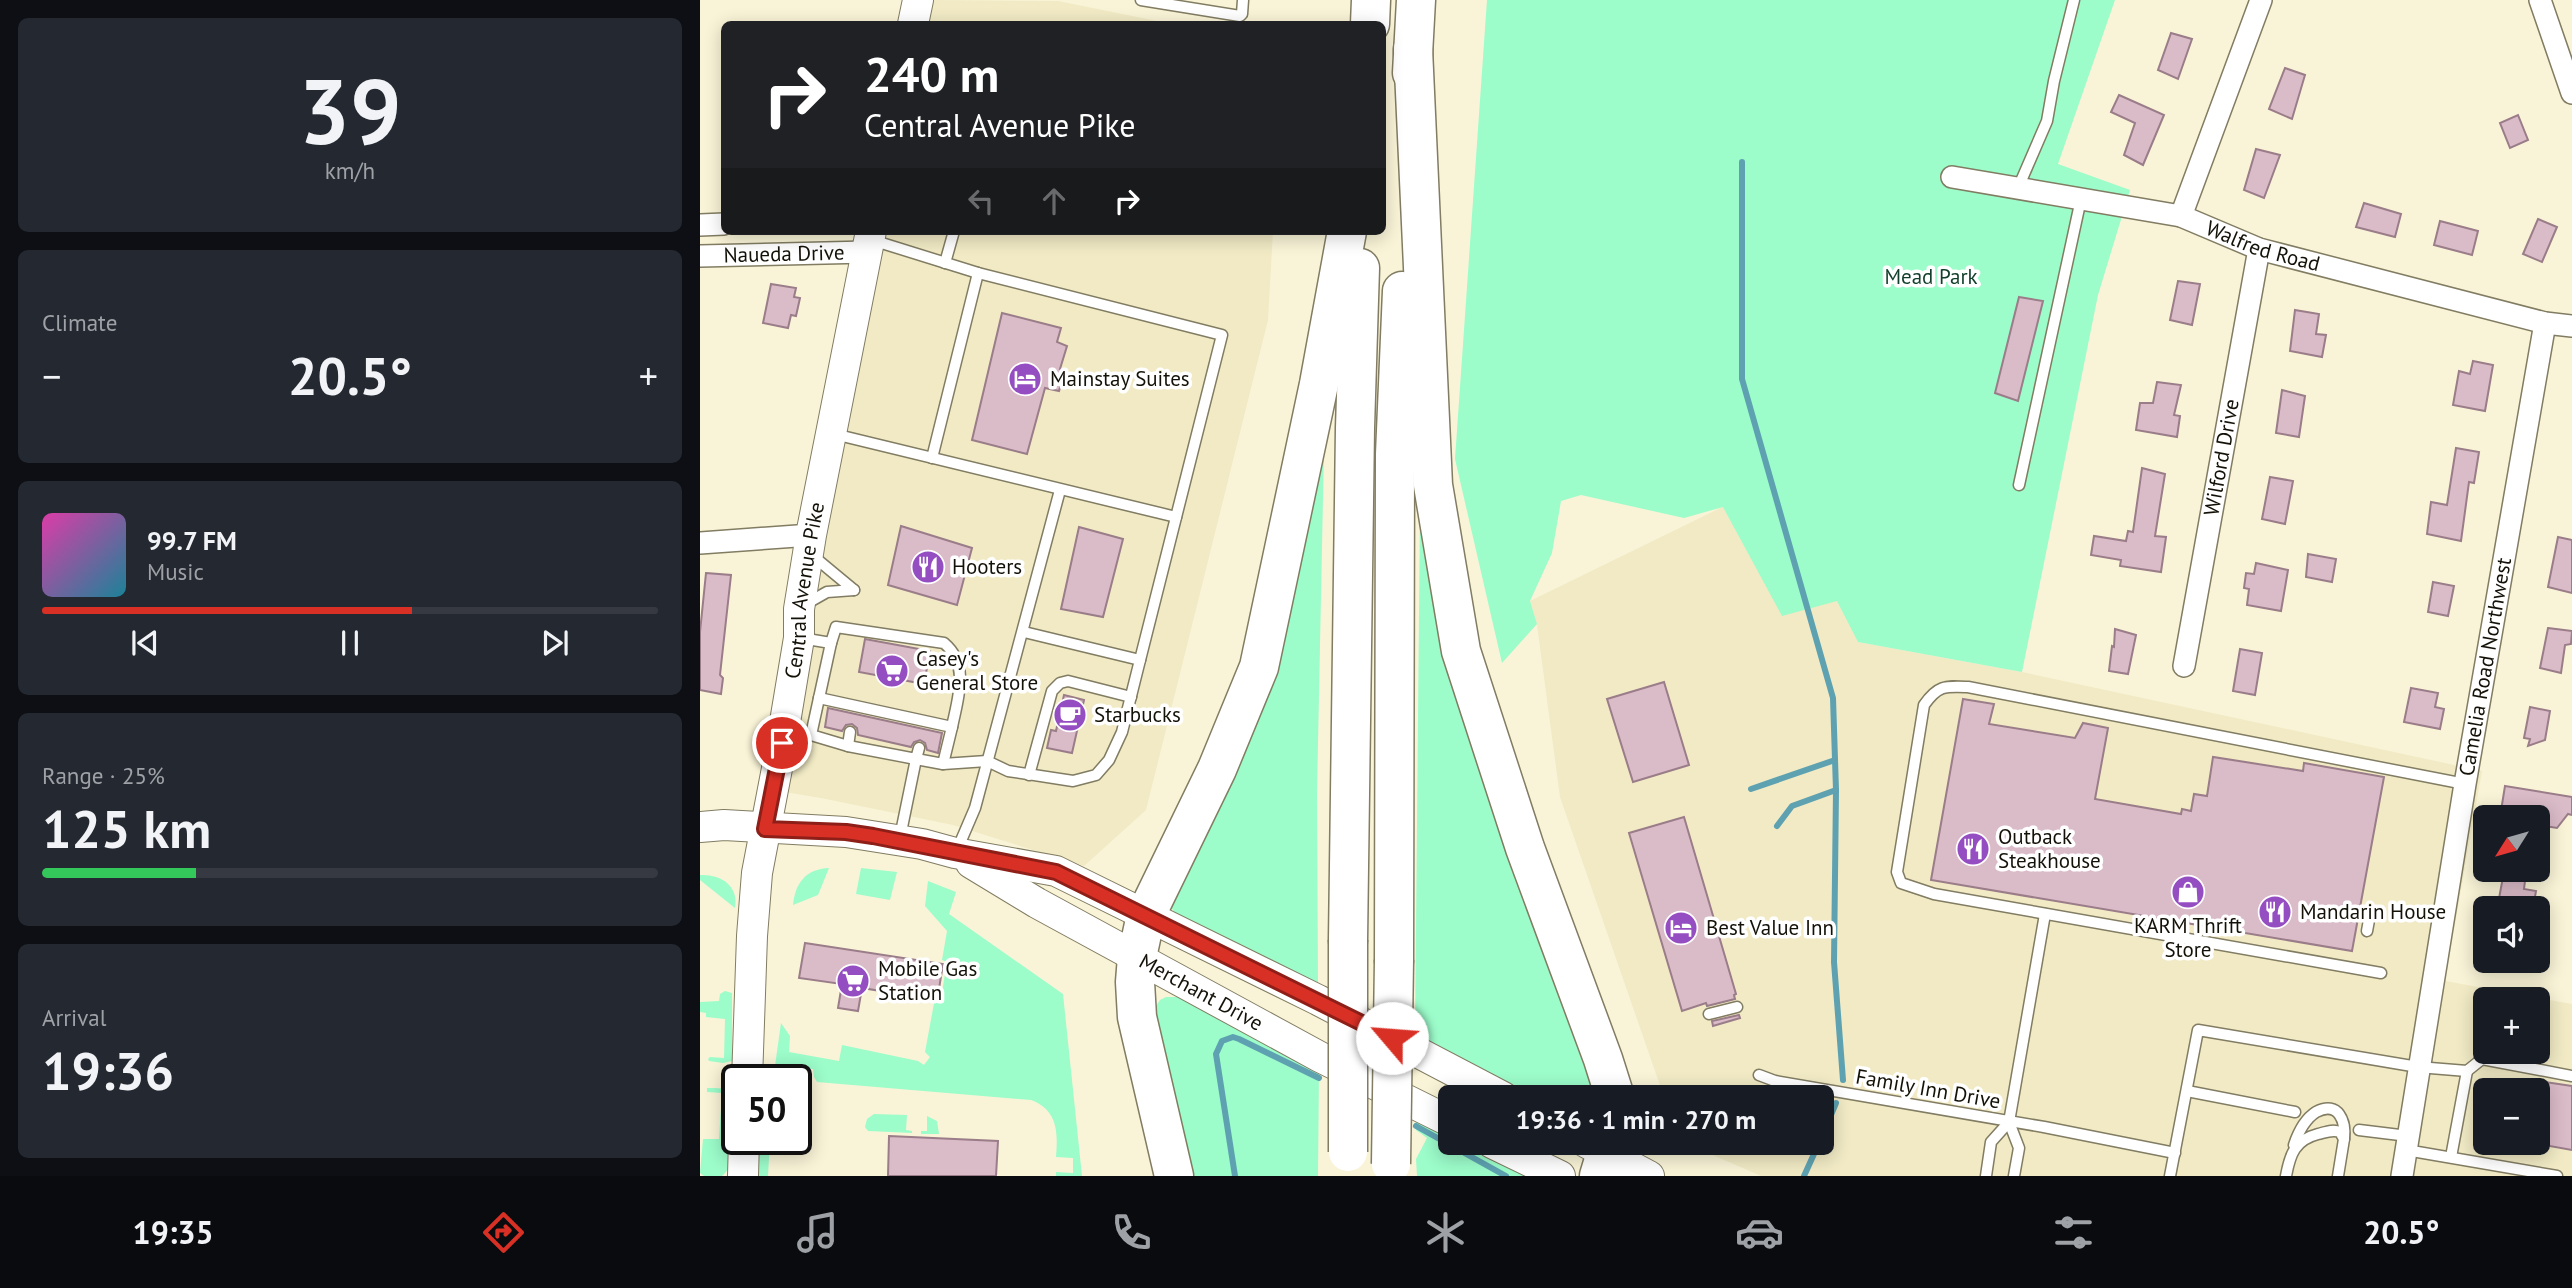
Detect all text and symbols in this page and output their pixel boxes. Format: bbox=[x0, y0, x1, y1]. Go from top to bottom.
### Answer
text: 240 m bbox=[864, 42, 999, 106]
icon: right bbox=[749, 49, 840, 140]
text: 39 bbox=[298, 51, 402, 169]
text: Central Avenue Pike bbox=[864, 104, 1136, 146]
text: km/h bbox=[325, 156, 375, 185]
icon: left bbox=[962, 182, 1000, 220]
icon: ahead bbox=[1035, 182, 1073, 220]
icon: right bbox=[1108, 182, 1146, 220]
street label: Walfred Road bbox=[2202, 214, 2323, 277]
street label: Naueda Drive bbox=[723, 239, 845, 268]
park label: Mead Park bbox=[1884, 263, 1978, 290]
text: Climate bbox=[42, 308, 117, 337]
text: 20.5° bbox=[288, 342, 412, 409]
text: − bbox=[42, 351, 61, 400]
text: + bbox=[639, 351, 658, 400]
hotel icon: Mainstay Suites bbox=[1006, 360, 1044, 398]
place label: Mainstay Suites bbox=[1050, 365, 1190, 392]
street label: Wilford Drive bbox=[2197, 397, 2245, 518]
street label: Central Avenue Pike bbox=[778, 500, 830, 681]
text: 99.7 FM bbox=[147, 524, 237, 557]
restaurant icon: Hooters bbox=[909, 548, 947, 586]
place label: Hooters bbox=[952, 553, 1022, 580]
street label: Camelia Road Northwest bbox=[2453, 555, 2517, 778]
text: Music bbox=[147, 557, 204, 586]
icon: previous bbox=[126, 624, 164, 662]
icon: pause bbox=[331, 624, 369, 662]
icon: next bbox=[536, 624, 574, 662]
place label: Casey's General Store bbox=[916, 645, 1038, 696]
supermarket icon: Casey's General Store bbox=[873, 652, 911, 690]
cafe icon: Starbucks bbox=[1051, 696, 1089, 734]
place label: Starbucks bbox=[1094, 701, 1181, 728]
pin bbox=[752, 713, 812, 773]
icon: arrive bbox=[763, 724, 801, 762]
text: Range · 25% bbox=[42, 761, 165, 790]
text: 125 km bbox=[42, 795, 211, 862]
north arrow bbox=[2473, 805, 2550, 882]
map controls bbox=[2473, 805, 2550, 1155]
place label: Outback Steakhouse bbox=[1998, 823, 2101, 874]
restaurant icon: Outback Steakhouse bbox=[1954, 830, 1992, 868]
shop icon: KARM Thrift Store bbox=[2169, 873, 2207, 911]
restaurant icon: Mandarin House bbox=[2256, 893, 2294, 931]
button: sound bbox=[2473, 896, 2550, 973]
place label: Mandarin House bbox=[2300, 898, 2446, 925]
hotel icon: Best Value Inn bbox=[1662, 909, 1700, 947]
place label: KARM Thrift Store bbox=[2134, 912, 2242, 963]
place label: Best Value Inn bbox=[1706, 914, 1834, 941]
street label: Merchant Drive bbox=[1135, 947, 1268, 1037]
place label: Mobile Gas Station bbox=[878, 955, 977, 1006]
supermarket icon: Mobile Gas Station bbox=[834, 962, 872, 1000]
button: + bbox=[2473, 987, 2550, 1064]
position arrow bbox=[1355, 1001, 1429, 1075]
text: Arrival bbox=[42, 1003, 106, 1032]
text: 19:36 bbox=[42, 1037, 174, 1104]
street label: Family Inn Drive bbox=[1854, 1062, 2003, 1115]
speed limit sign: 50 bbox=[721, 1064, 812, 1155]
button: − bbox=[2473, 1078, 2550, 1155]
text: 19:36 · 1 min · 270 m bbox=[1516, 1103, 1756, 1136]
icon: directions bbox=[479, 1208, 528, 1257]
icon: music bbox=[793, 1208, 842, 1257]
icon: phone bbox=[1107, 1208, 1156, 1257]
icon: climate bbox=[1421, 1208, 1470, 1257]
icon: car bbox=[1735, 1208, 1784, 1257]
icon: filters bbox=[2049, 1208, 2098, 1257]
text: 19:35 bbox=[133, 1211, 214, 1253]
text: 20.5° bbox=[2363, 1211, 2439, 1253]

